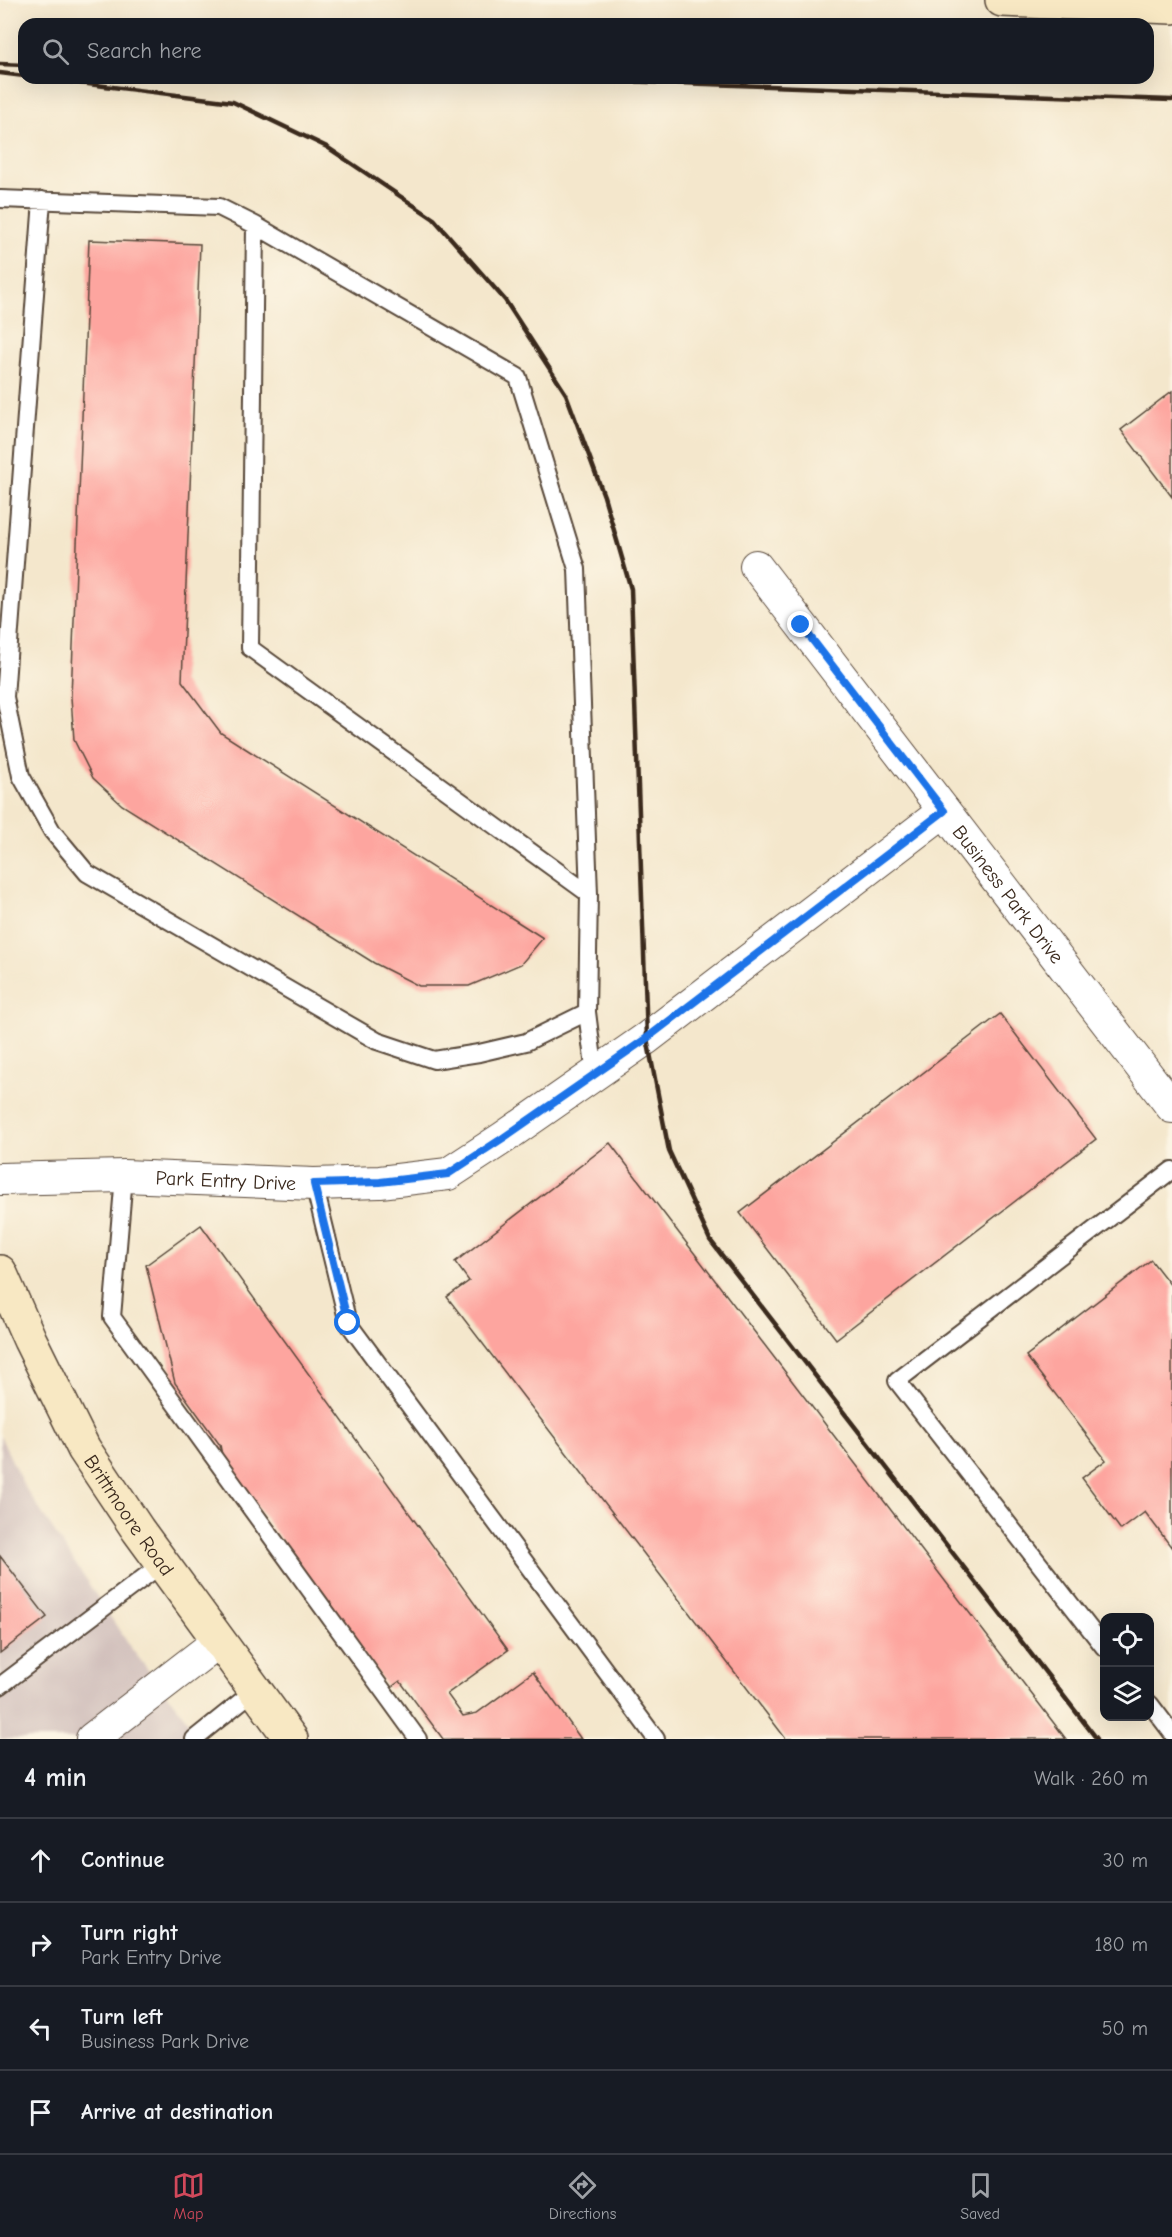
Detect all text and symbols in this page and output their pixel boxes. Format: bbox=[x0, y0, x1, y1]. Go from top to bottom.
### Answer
search box bbox=[18, 18, 1154, 84]
icon: search bbox=[39, 35, 72, 68]
text: Search here bbox=[87, 38, 202, 64]
route end bbox=[787, 611, 813, 637]
street label: Business Park Drive bbox=[948, 821, 1069, 968]
street label: Park Entry Drive bbox=[155, 1166, 297, 1195]
route start bbox=[334, 1309, 360, 1335]
street label: Brittmoore Road bbox=[80, 1450, 179, 1580]
map controls bbox=[1100, 1613, 1154, 1721]
button: locate bbox=[1100, 1613, 1154, 1667]
button: layers bbox=[1100, 1667, 1154, 1721]
text: 4 min bbox=[24, 1763, 87, 1793]
text: Walk · 260 m bbox=[1034, 1767, 1148, 1790]
icon: ahead bbox=[24, 1844, 57, 1877]
text: Continue bbox=[81, 1847, 164, 1873]
text: 30 m bbox=[1102, 1849, 1148, 1872]
text: Turn right bbox=[81, 1920, 178, 1946]
icon: right bbox=[24, 1928, 57, 1961]
text: 180 m bbox=[1094, 1933, 1148, 1956]
text: Park Entry Drive bbox=[81, 1946, 221, 1969]
text: Turn left bbox=[81, 2004, 163, 2030]
icon: left bbox=[24, 2012, 57, 2045]
text: 50 m bbox=[1102, 2017, 1148, 2040]
text: Business Park Drive bbox=[81, 2030, 249, 2053]
icon: arrive bbox=[24, 2096, 57, 2129]
text: Arrive at destination bbox=[81, 2099, 273, 2125]
tab: Map bbox=[172, 2169, 205, 2223]
tab: Directions bbox=[549, 2169, 616, 2223]
tab: Saved bbox=[960, 2169, 1000, 2223]

